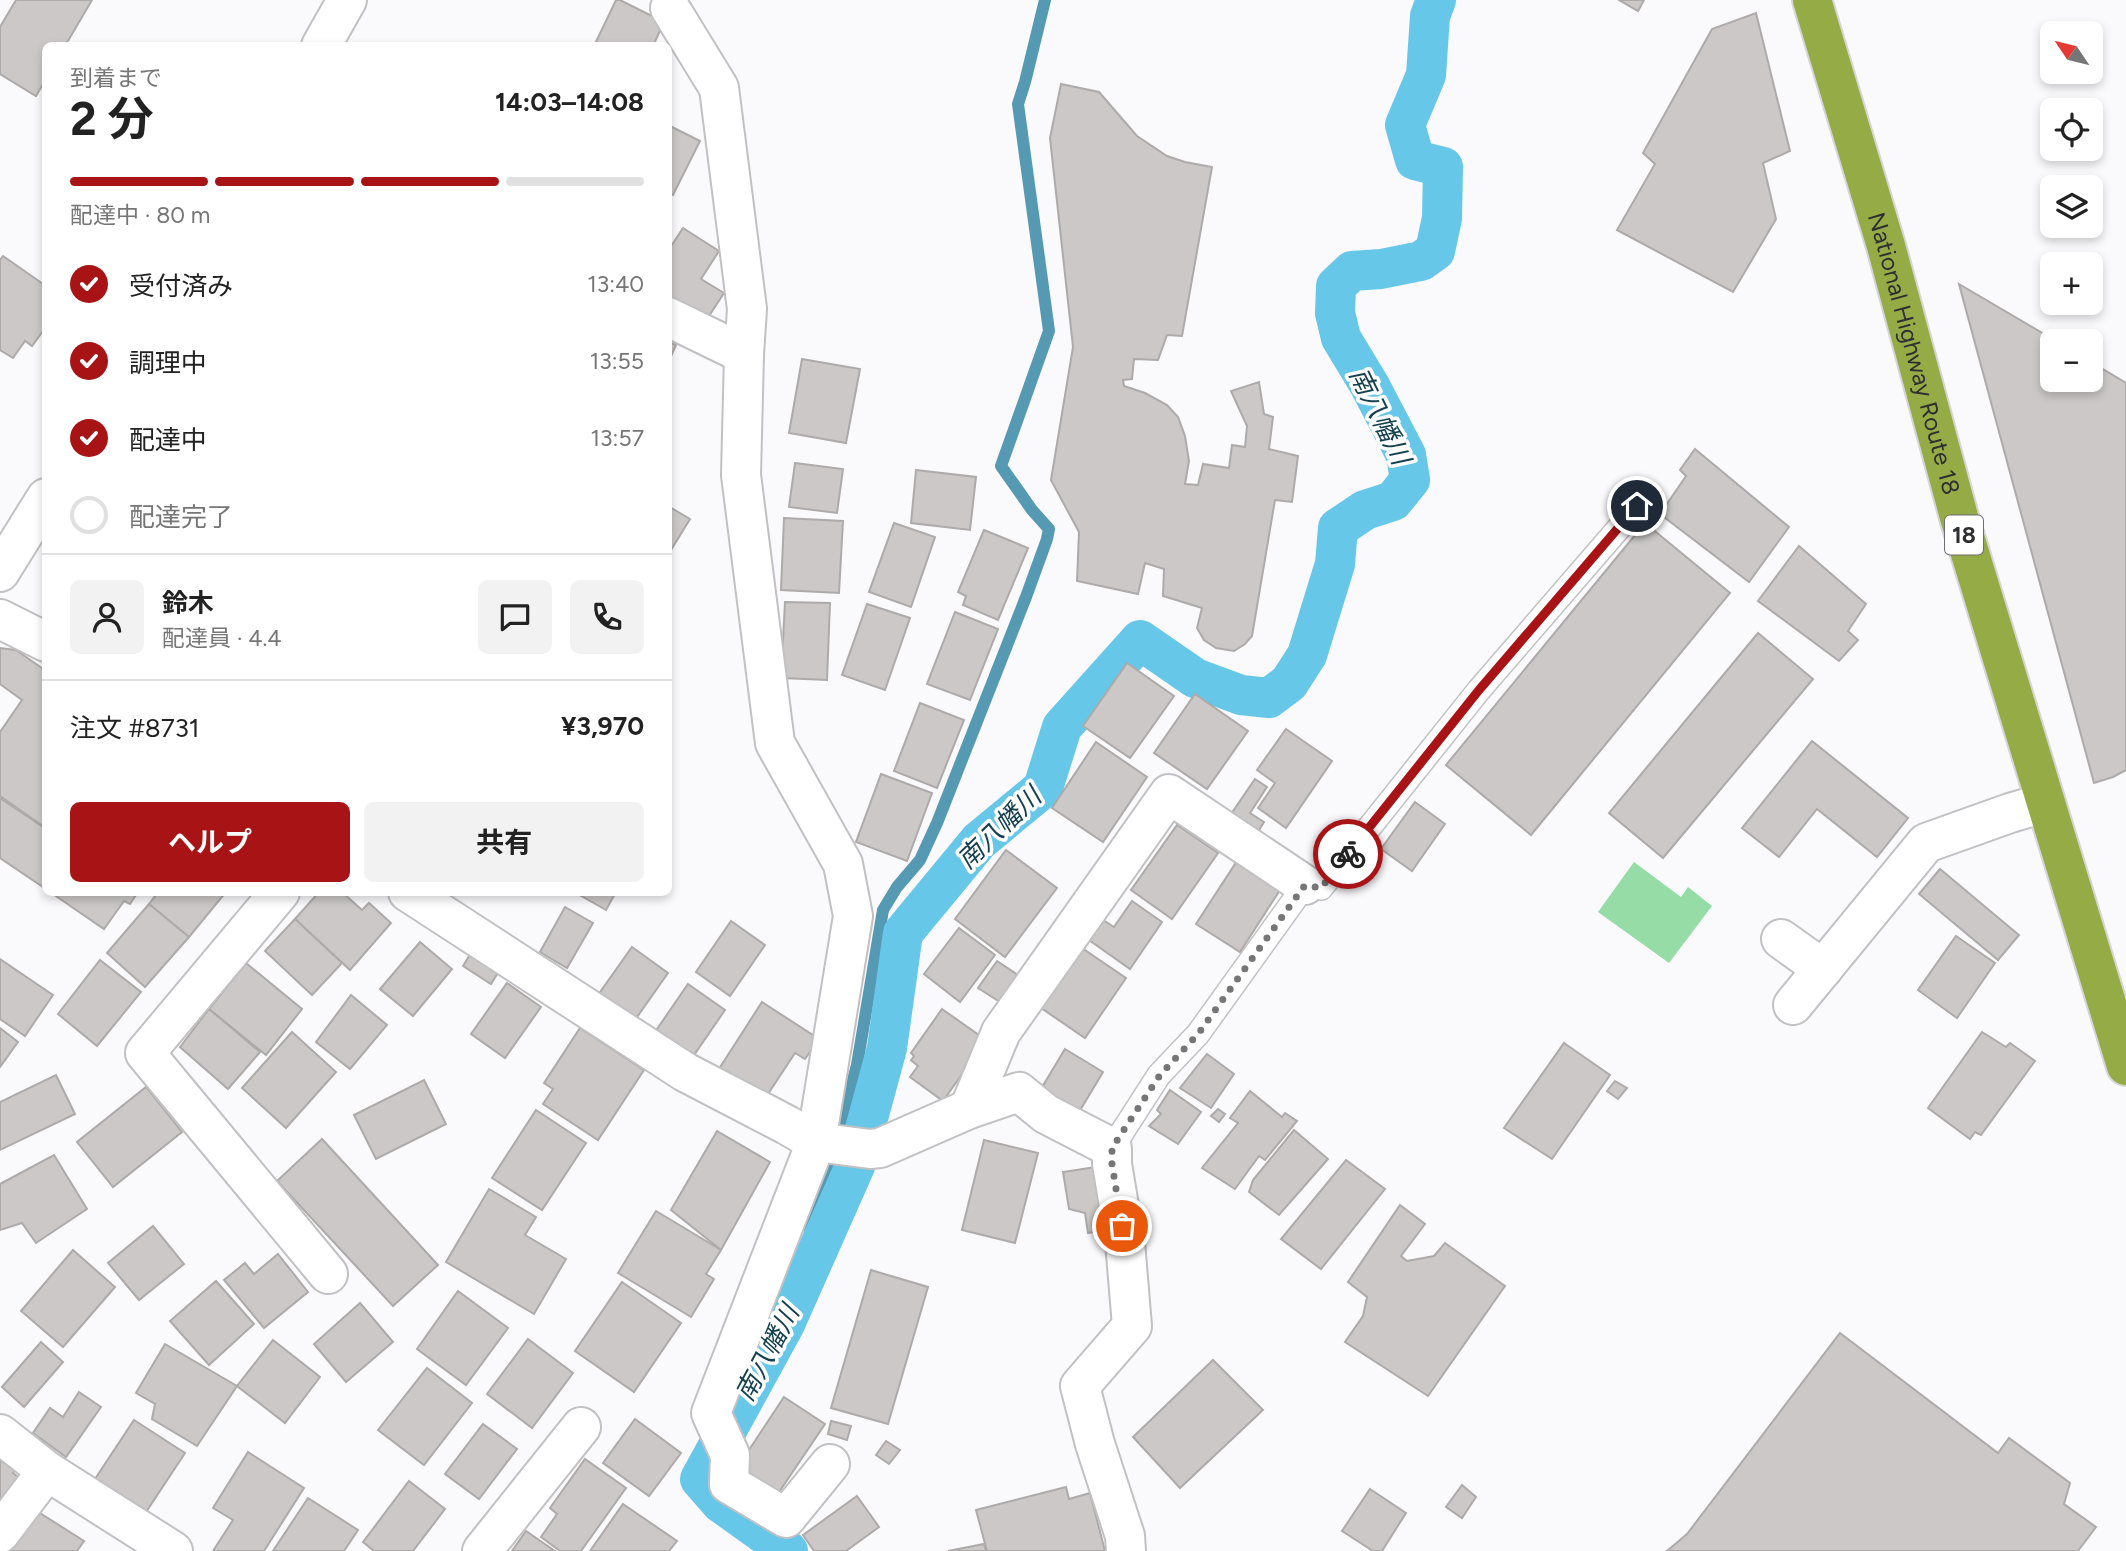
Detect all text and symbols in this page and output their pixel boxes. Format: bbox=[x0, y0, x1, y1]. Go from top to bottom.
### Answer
north arrow bbox=[2040, 21, 2104, 84]
map controls bbox=[2040, 21, 2103, 392]
text: 到着まで bbox=[70, 64, 162, 92]
text: 14:03–14:08 bbox=[495, 86, 644, 118]
text: 2 分 bbox=[70, 91, 154, 147]
button: locate bbox=[2040, 98, 2103, 161]
button: layers bbox=[2040, 175, 2103, 238]
text: 配達中 · 80 m bbox=[70, 201, 210, 229]
street label: National Highway Route 18 bbox=[1862, 209, 1967, 498]
button: + bbox=[2040, 252, 2103, 315]
icon: check bbox=[70, 265, 108, 303]
text: 受付済み bbox=[129, 270, 233, 302]
text: 13:40 bbox=[587, 270, 644, 298]
button: − bbox=[2040, 329, 2103, 392]
icon: check bbox=[70, 342, 108, 380]
text: 調理中 bbox=[129, 347, 207, 379]
text: 13:55 bbox=[590, 347, 644, 375]
water label: 南八幡川 bbox=[1343, 362, 1418, 472]
icon: check bbox=[70, 419, 108, 457]
text: 配達中 bbox=[129, 424, 207, 456]
text: 13:57 bbox=[591, 424, 644, 452]
pin bbox=[1607, 476, 1667, 536]
icon: home bbox=[1618, 487, 1656, 525]
text: 配達完了 bbox=[129, 501, 233, 533]
road number: 18 bbox=[1945, 516, 1983, 554]
button: person bbox=[70, 580, 144, 654]
button: chat bbox=[478, 580, 552, 654]
button: phone bbox=[570, 580, 644, 654]
text: 鈴木 bbox=[162, 587, 214, 619]
text: 配達員 · 4.4 bbox=[162, 624, 282, 652]
text: ¥3,970 bbox=[561, 710, 644, 742]
text: 注文 #8731 bbox=[70, 712, 200, 744]
water label: 南八幡川 bbox=[950, 778, 1050, 876]
button: ヘルプ bbox=[70, 802, 350, 882]
button: 共有 bbox=[364, 802, 644, 882]
courier bbox=[1313, 819, 1383, 889]
icon: bike bbox=[1329, 835, 1367, 873]
pin bbox=[1092, 1196, 1152, 1256]
icon: bag bbox=[1103, 1207, 1141, 1245]
water label: 南八幡川 bbox=[728, 1297, 807, 1406]

